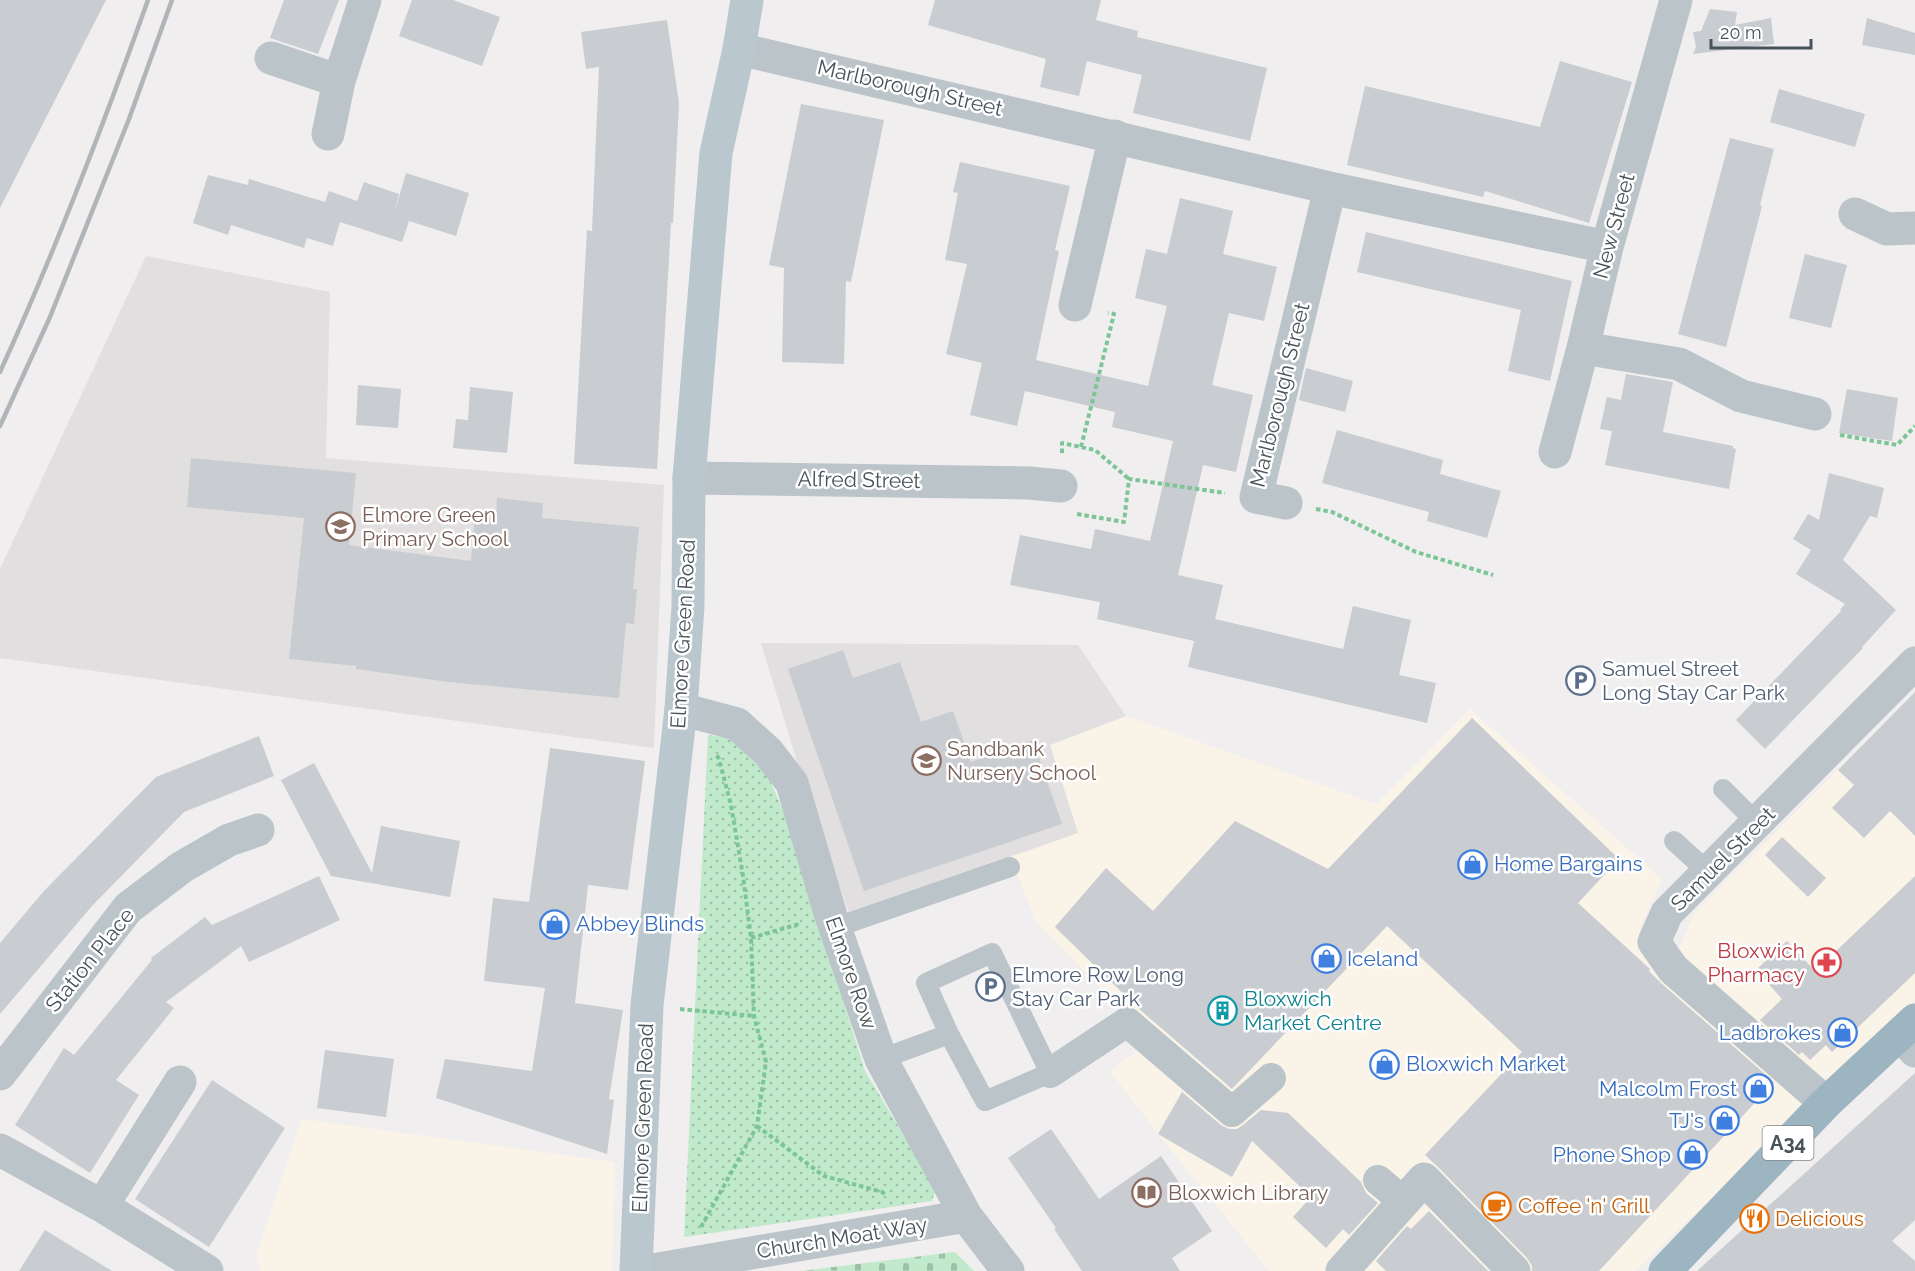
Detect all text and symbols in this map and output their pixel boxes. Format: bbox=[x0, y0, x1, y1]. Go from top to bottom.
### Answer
scale bar bbox=[1711, 12, 1812, 50]
text: 20 m bbox=[1720, 22, 1762, 43]
street label: Marlborough Street bbox=[815, 54, 1005, 121]
street label: New Street bbox=[1587, 170, 1640, 281]
street label: Marlborough Street bbox=[1245, 300, 1315, 490]
street label: Alfred Street bbox=[797, 466, 921, 493]
place label: Elmore Green Primary School bbox=[362, 502, 509, 551]
school or university icon: Elmore Green Primary School bbox=[325, 511, 357, 543]
street label: Elmore Green Road bbox=[665, 539, 700, 729]
place label: Samuel Street Long Stay Car Park bbox=[1602, 656, 1785, 705]
parking icon: Samuel Street Long Stay Car Park bbox=[1565, 665, 1597, 697]
place label: Sandbank Nursery School bbox=[947, 736, 1097, 785]
school or university icon: Sandbank Nursery School bbox=[910, 745, 942, 777]
street label: Samuel Street bbox=[1665, 801, 1780, 916]
shop icon: Home Bargains bbox=[1457, 848, 1489, 880]
place label: Home Bargains bbox=[1494, 851, 1643, 876]
street label: Station Place bbox=[40, 903, 139, 1017]
shop icon: Abbey Blinds bbox=[539, 908, 571, 940]
place label: Abbey Blinds bbox=[576, 911, 704, 936]
street label: Elmore Row bbox=[821, 913, 882, 1032]
place label: Bloxwich Pharmacy bbox=[1707, 938, 1805, 987]
shop icon: Iceland bbox=[1310, 943, 1342, 975]
place label: Iceland bbox=[1347, 946, 1418, 971]
pharmacy icon: Bloxwich Pharmacy bbox=[1810, 947, 1842, 979]
place label: Elmore Row Long Stay Car Park bbox=[1012, 962, 1184, 1011]
parking icon: Elmore Row Long Stay Car Park bbox=[975, 971, 1007, 1003]
place label: Bloxwich Market Centre bbox=[1244, 986, 1382, 1035]
building icon: Bloxwich Market Centre bbox=[1207, 995, 1239, 1027]
shop icon: Ladbrokes bbox=[1826, 1017, 1858, 1049]
place label: Ladbrokes bbox=[1719, 1020, 1821, 1045]
street label: Elmore Green Road bbox=[627, 1023, 658, 1213]
shop icon: Bloxwich Market bbox=[1369, 1048, 1401, 1080]
place label: Bloxwich Market bbox=[1406, 1051, 1566, 1076]
shop icon: Malcolm Frost bbox=[1742, 1073, 1774, 1105]
place label: Malcolm Frost bbox=[1599, 1076, 1737, 1101]
shop icon: TJ's bbox=[1709, 1105, 1741, 1137]
place label: TJ's bbox=[1669, 1108, 1704, 1133]
road number: A34 bbox=[1762, 1126, 1814, 1160]
shop icon: Phone Shop bbox=[1676, 1139, 1708, 1171]
place label: Phone Shop bbox=[1553, 1142, 1671, 1167]
library icon: Bloxwich Library bbox=[1131, 1177, 1163, 1209]
place label: Bloxwich Library bbox=[1168, 1180, 1328, 1205]
cafe icon: Coffee 'n' Grill bbox=[1481, 1190, 1513, 1222]
place label: Coffee 'n' Grill bbox=[1518, 1193, 1650, 1218]
restaurant icon: Delicious bbox=[1738, 1203, 1770, 1235]
place label: Delicious bbox=[1775, 1206, 1864, 1231]
street label: Church Moat Way bbox=[755, 1212, 929, 1263]

